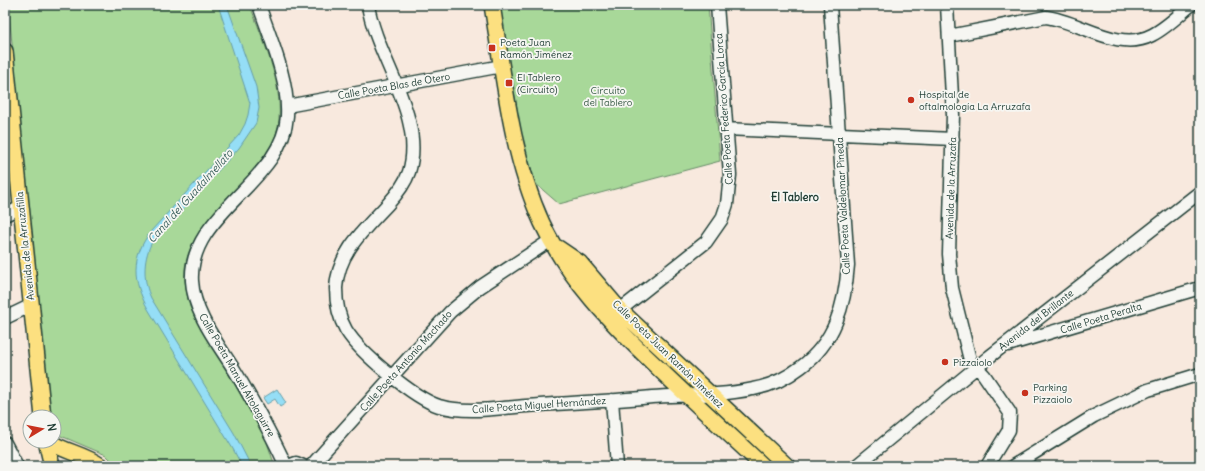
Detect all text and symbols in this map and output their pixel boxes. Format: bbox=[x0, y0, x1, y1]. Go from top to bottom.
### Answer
street label: Calle Poeta Federico García Lorca bbox=[712, 33, 736, 185]
place label: Poeta Juan Ramón Jiménez bbox=[500, 36, 572, 61]
marker: Poeta Juan Ramón Jiménez bbox=[487, 43, 497, 53]
street label: Calle Poeta Blas de Otero bbox=[337, 70, 452, 102]
place label: El Tablero (Circuito) bbox=[517, 71, 561, 96]
marker: El Tablero (Circuito) bbox=[504, 78, 514, 88]
park label: Circuito del Tablero bbox=[584, 84, 633, 109]
place label: Hospital de oftalmología La Arruzafa bbox=[919, 88, 1031, 113]
marker: Hospital de oftalmología La Arruzafa bbox=[906, 95, 916, 105]
street label: Avenida de la Arruzafa bbox=[943, 136, 959, 239]
street label: Calle Poeta Valdelomar Pineda bbox=[833, 137, 853, 275]
water label: Canal del Guadalmellato bbox=[144, 146, 236, 246]
district label: El Tablero bbox=[771, 190, 819, 204]
street label: Avenida de la Arruzafilla bbox=[13, 191, 37, 301]
street label: Avenida del Brillante bbox=[996, 287, 1076, 353]
street label: Calle Poeta Juan Ramón Jiménez bbox=[610, 297, 726, 411]
street label: Calle Poeta Peralta bbox=[1059, 299, 1144, 337]
street label: Calle Poeta Antonio Machado bbox=[357, 307, 455, 414]
street label: Calle Poeta Manuel Altolaguirre bbox=[196, 311, 278, 439]
place label: Pizzaiolo bbox=[953, 356, 993, 369]
marker: Pizzaiolo bbox=[940, 357, 950, 367]
place label: Parking Pizzaiolo bbox=[1033, 381, 1073, 406]
marker: Parking Pizzaiolo bbox=[1020, 388, 1030, 398]
street label: Calle Poeta Miguel Hernández bbox=[472, 394, 607, 416]
north arrow bbox=[22, 409, 62, 449]
text: N bbox=[44, 422, 59, 432]

